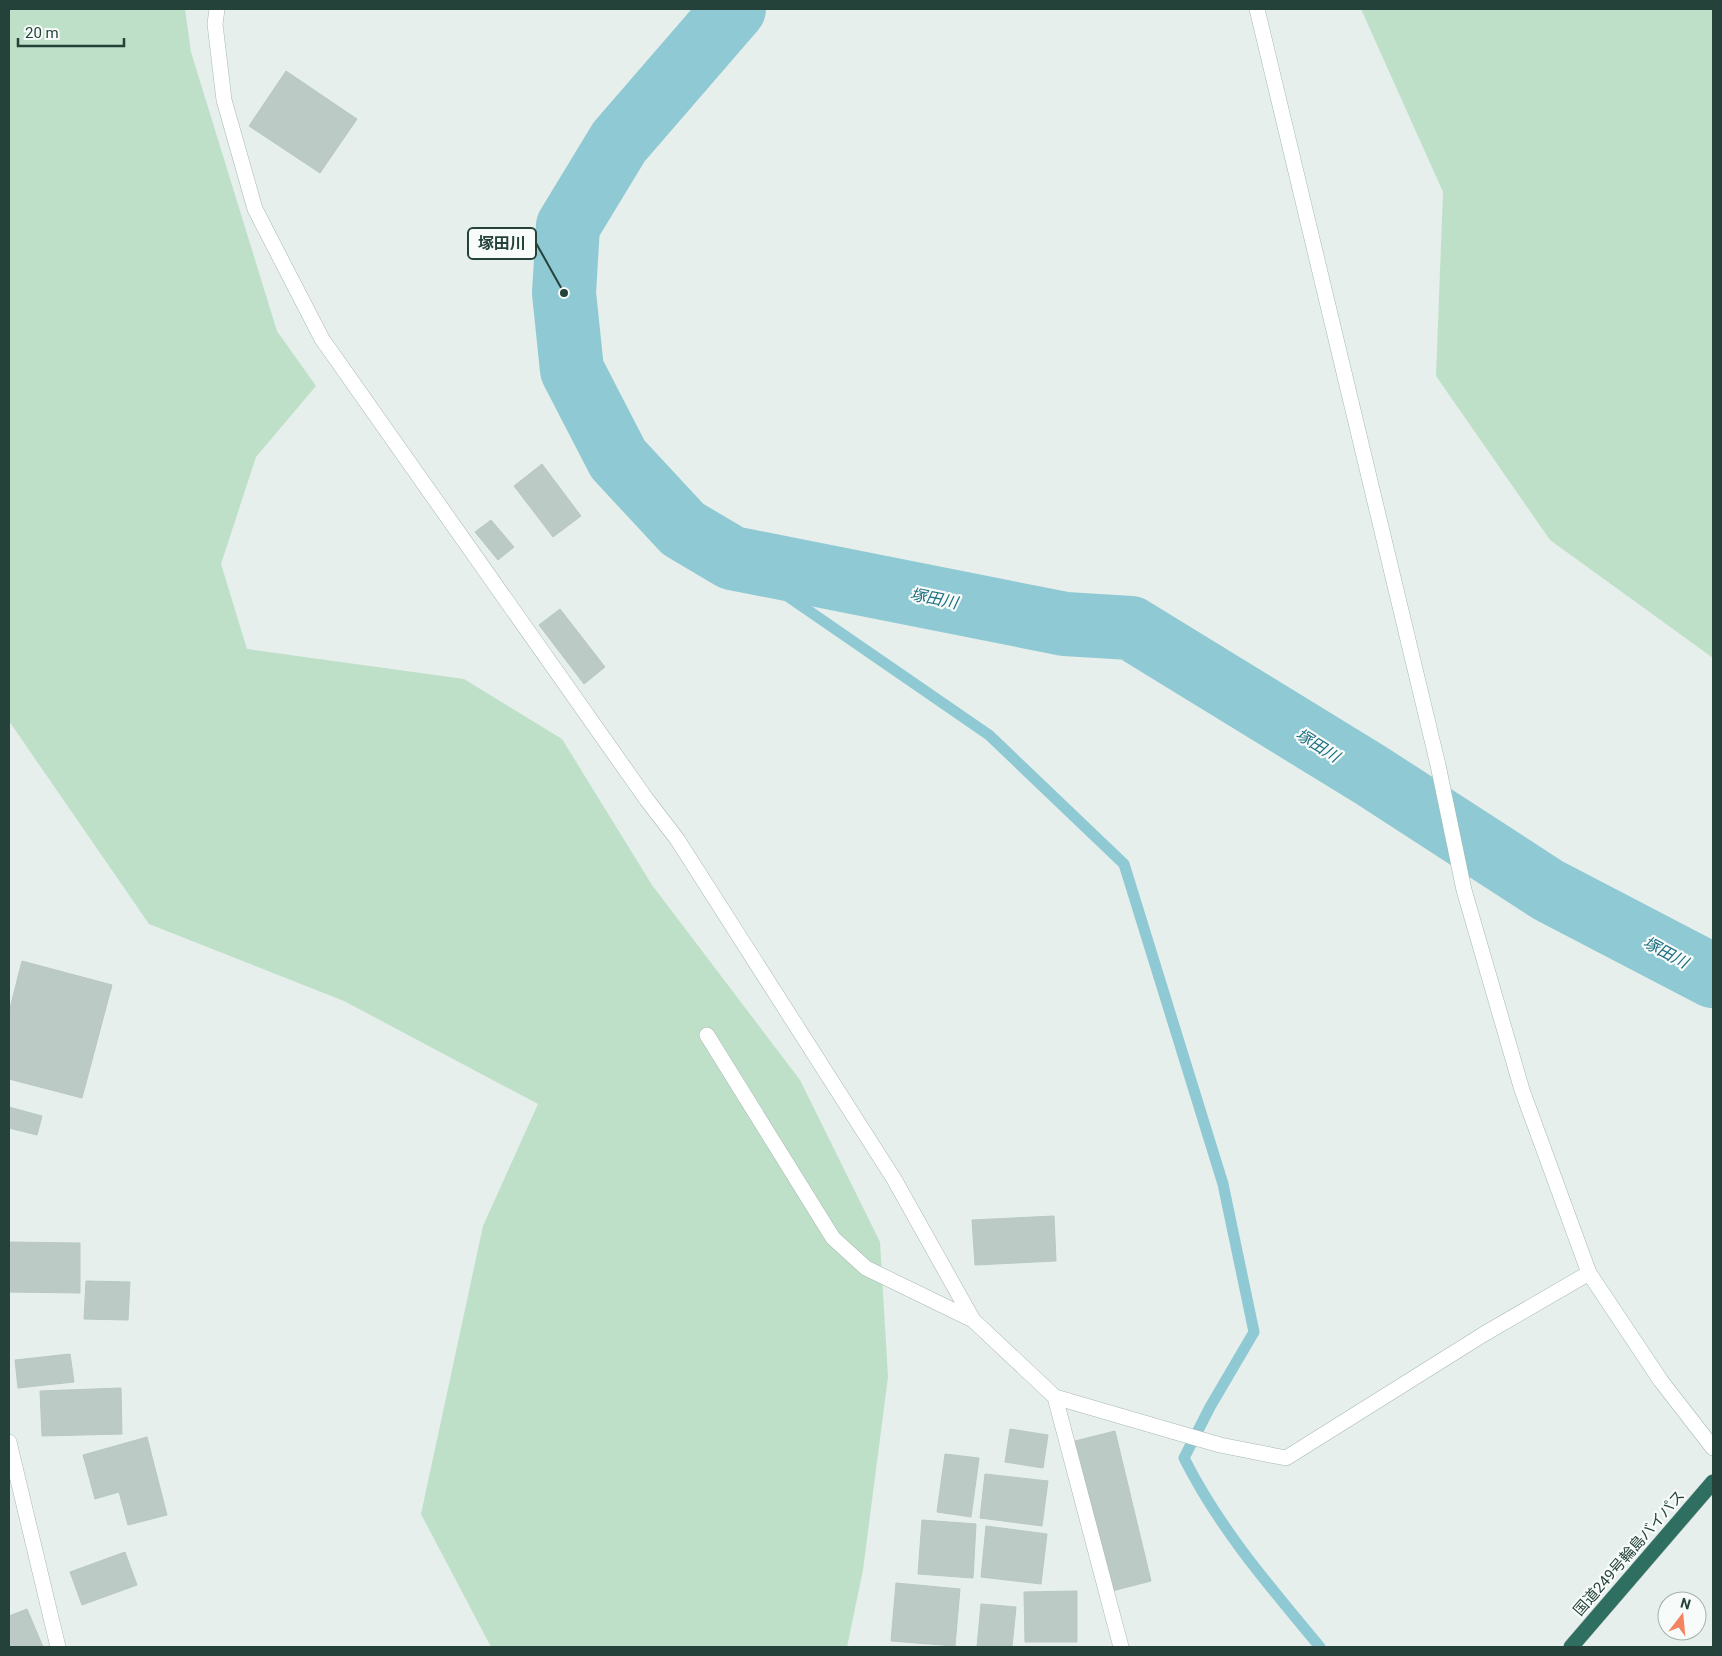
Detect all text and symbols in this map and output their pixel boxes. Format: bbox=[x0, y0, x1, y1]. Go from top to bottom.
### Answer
scale bar bbox=[18, 15, 124, 47]
text: 20 m bbox=[25, 24, 59, 42]
callout: 塚田川 bbox=[468, 228, 536, 259]
text: 塚田川 bbox=[478, 234, 526, 253]
water label: 塚田川 bbox=[909, 585, 961, 613]
water label: 塚田川 bbox=[1292, 725, 1345, 767]
water label: 塚田川 bbox=[1640, 933, 1693, 973]
street label: 国道249号輪島バイパス bbox=[1570, 1487, 1688, 1619]
north arrow bbox=[1657, 1591, 1707, 1641]
text: N bbox=[1679, 1594, 1693, 1613]

